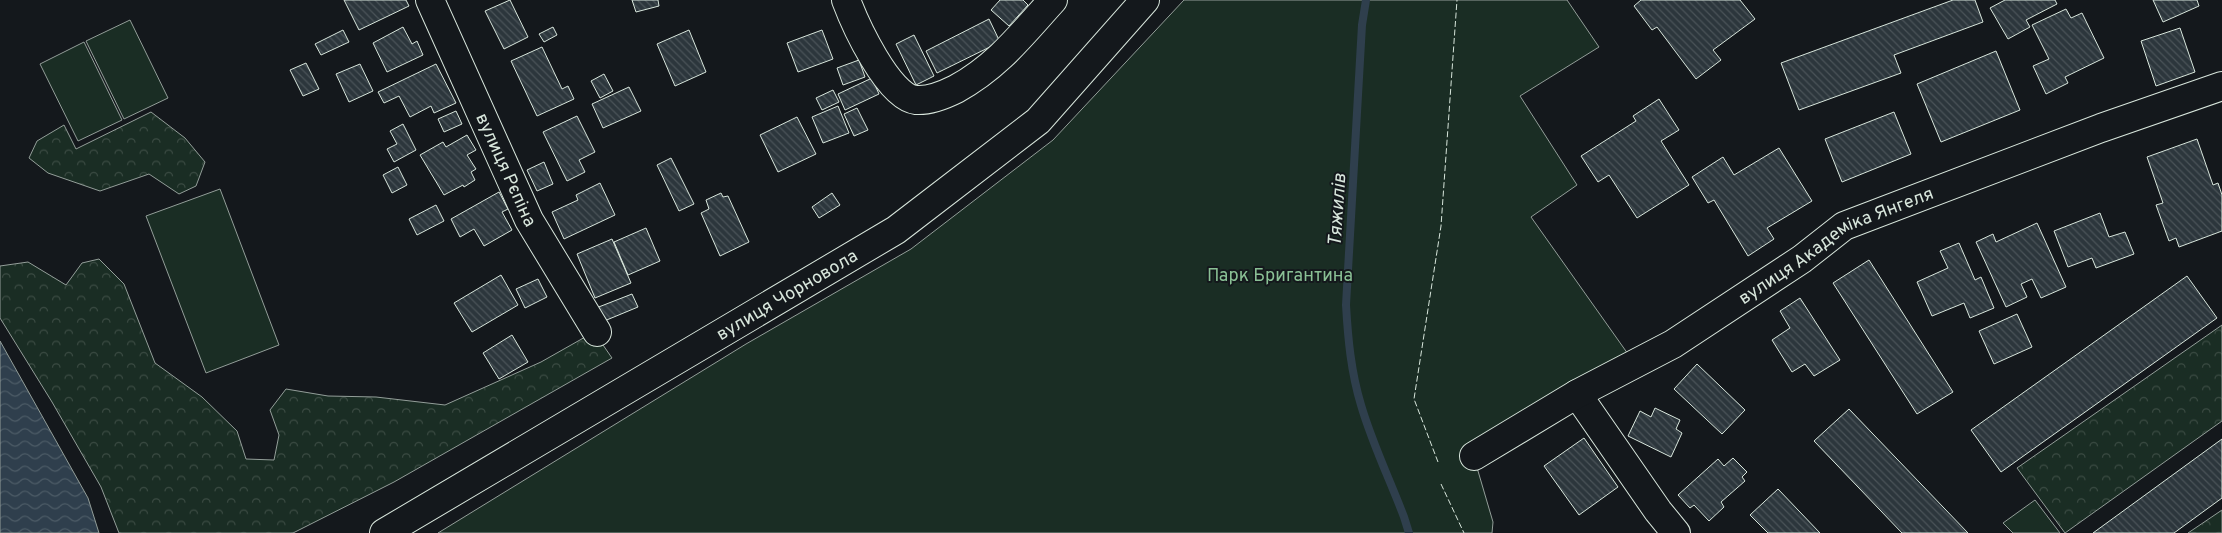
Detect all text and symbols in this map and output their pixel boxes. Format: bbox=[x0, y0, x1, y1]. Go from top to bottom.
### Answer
street label: вулиця Рєпіна bbox=[469, 110, 541, 232]
water label: Тяжилів bbox=[1323, 172, 1353, 247]
street label: вулиця Академіка Янгеля bbox=[1735, 183, 1937, 311]
street label: вулиця Чорновола bbox=[713, 245, 863, 347]
park label: Парк Бригантина bbox=[1207, 265, 1353, 288]

